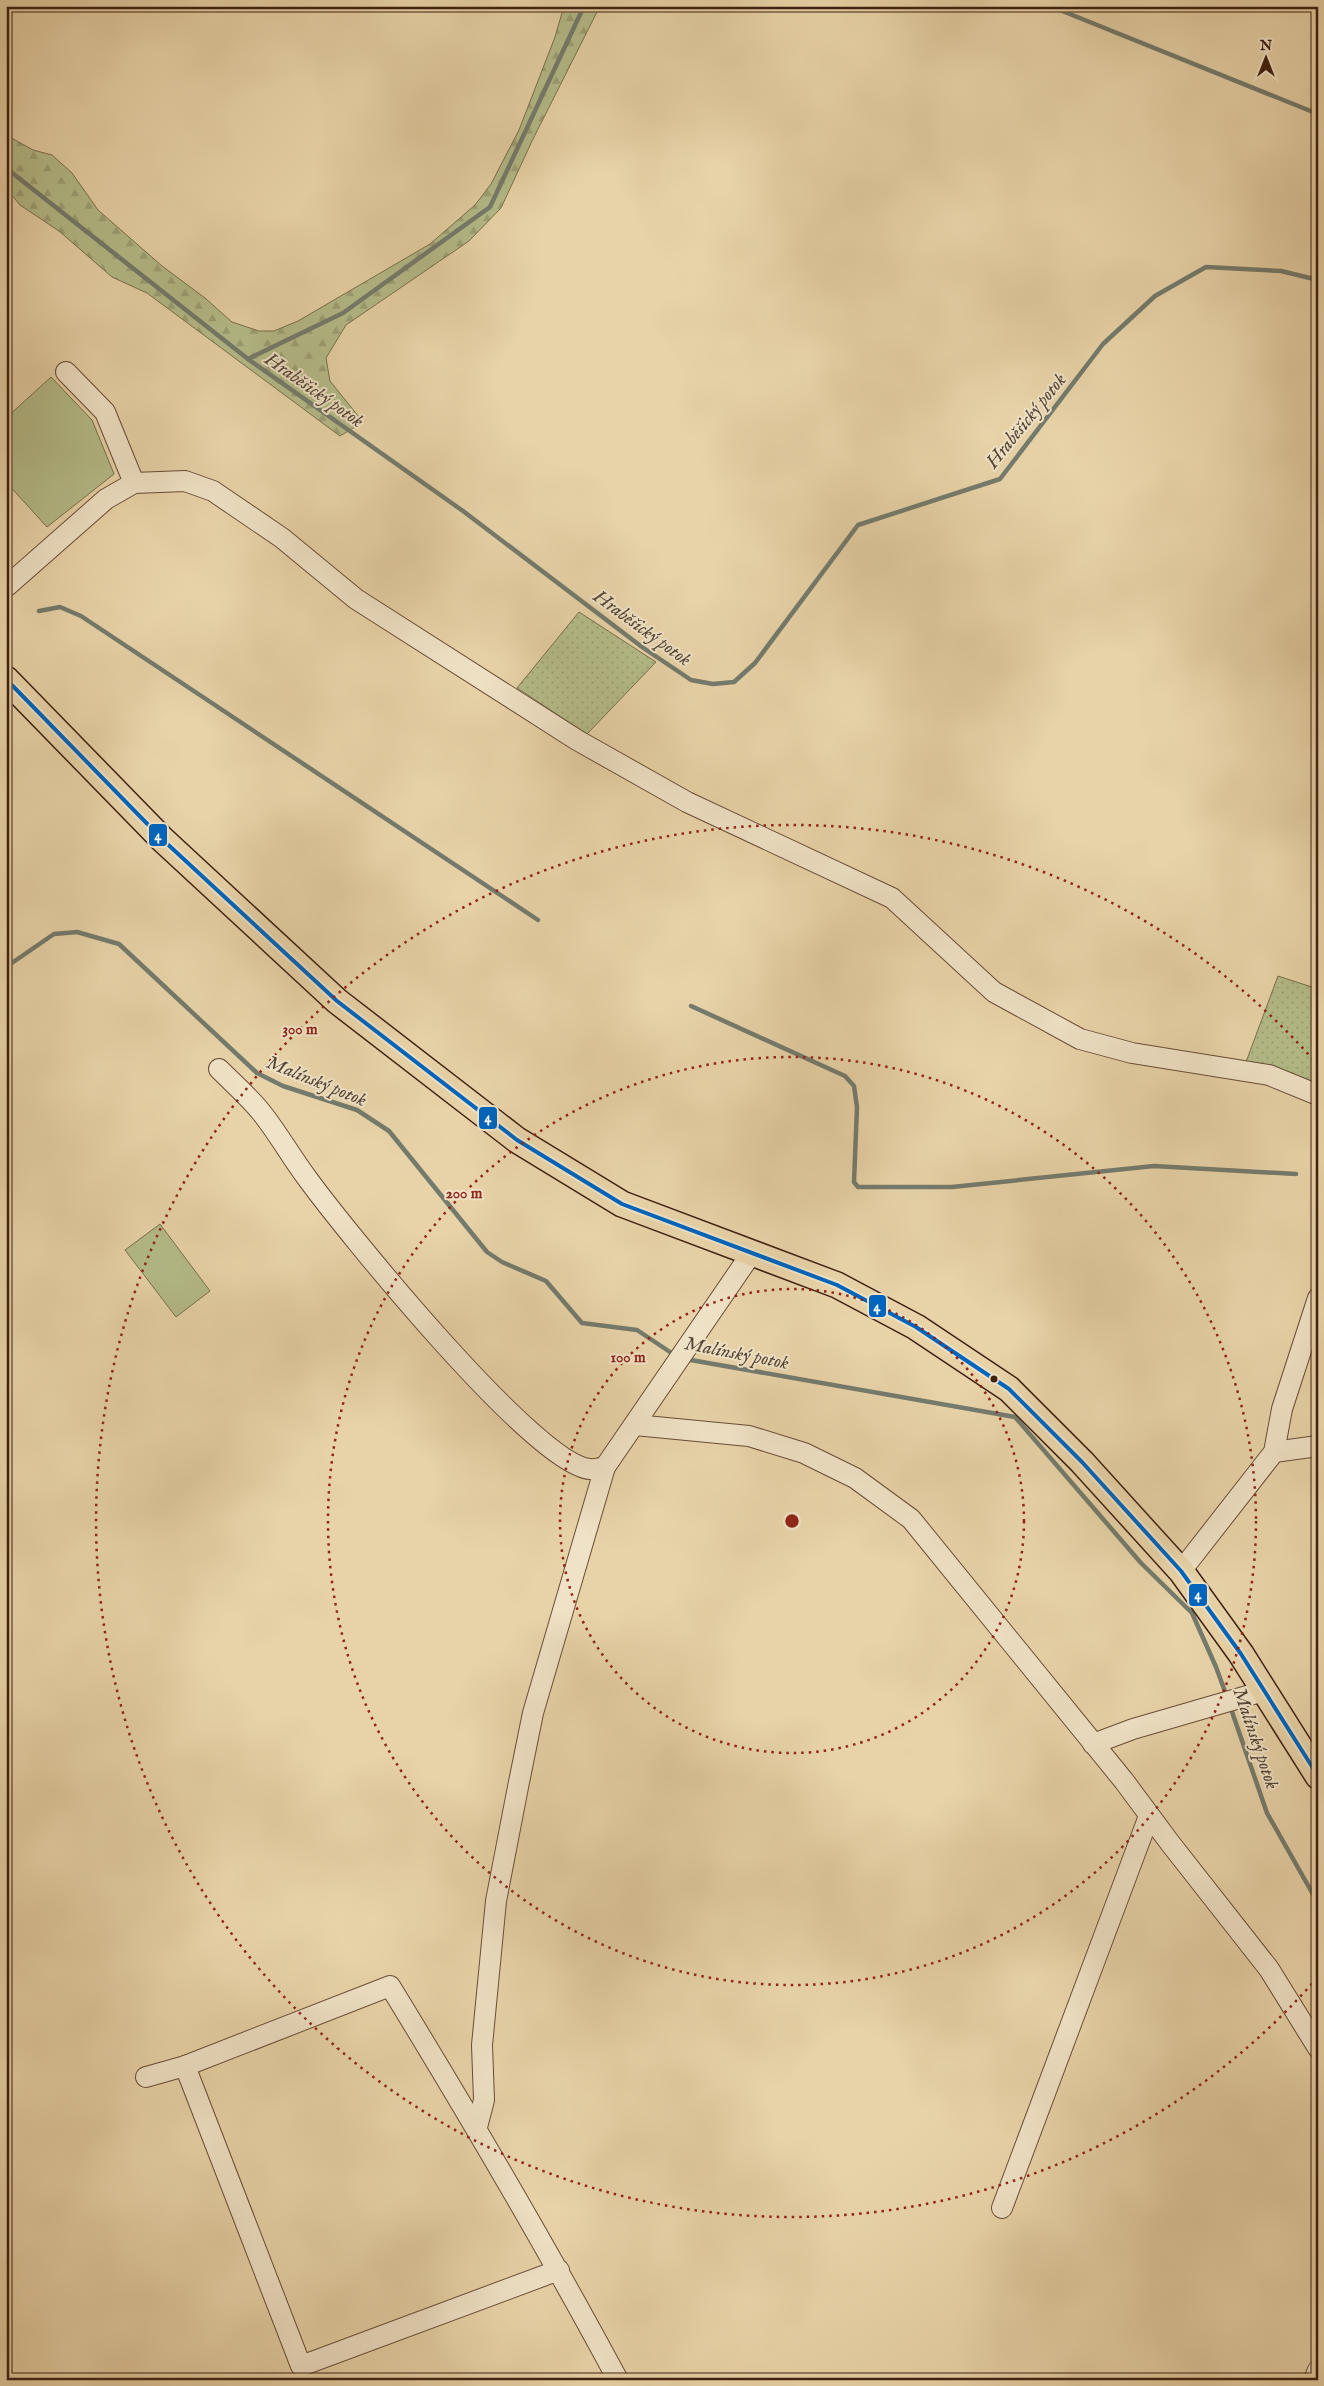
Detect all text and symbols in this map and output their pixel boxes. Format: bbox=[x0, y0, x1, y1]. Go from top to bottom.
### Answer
north arrow bbox=[1242, 32, 1292, 82]
text: N bbox=[1259, 37, 1272, 55]
water label: Hraběšický potok bbox=[259, 347, 368, 434]
water label: Hraběšický potok bbox=[980, 369, 1072, 474]
water label: Hraběšický potok bbox=[587, 584, 696, 672]
line badge: 4 bbox=[148, 823, 168, 847]
text: 4 bbox=[155, 827, 163, 845]
text: 300 m bbox=[282, 1020, 318, 1039]
water label: Malínský potok bbox=[263, 1051, 370, 1113]
line badge: 4 bbox=[478, 1106, 498, 1130]
text: 4 bbox=[485, 1109, 493, 1127]
text: 200 m bbox=[446, 1184, 483, 1203]
line badge: 4 bbox=[868, 1294, 887, 1318]
text: 4 bbox=[874, 1298, 882, 1316]
water label: Malínský potok bbox=[682, 1332, 791, 1376]
text: 100 m bbox=[610, 1348, 646, 1367]
unlabelled marker bbox=[989, 1374, 999, 1384]
centre of rings bbox=[783, 1512, 801, 1530]
line badge: 4 bbox=[1188, 1583, 1208, 1607]
text: 4 bbox=[1195, 1586, 1203, 1604]
water label: Malínský potok bbox=[1227, 1685, 1284, 1793]

